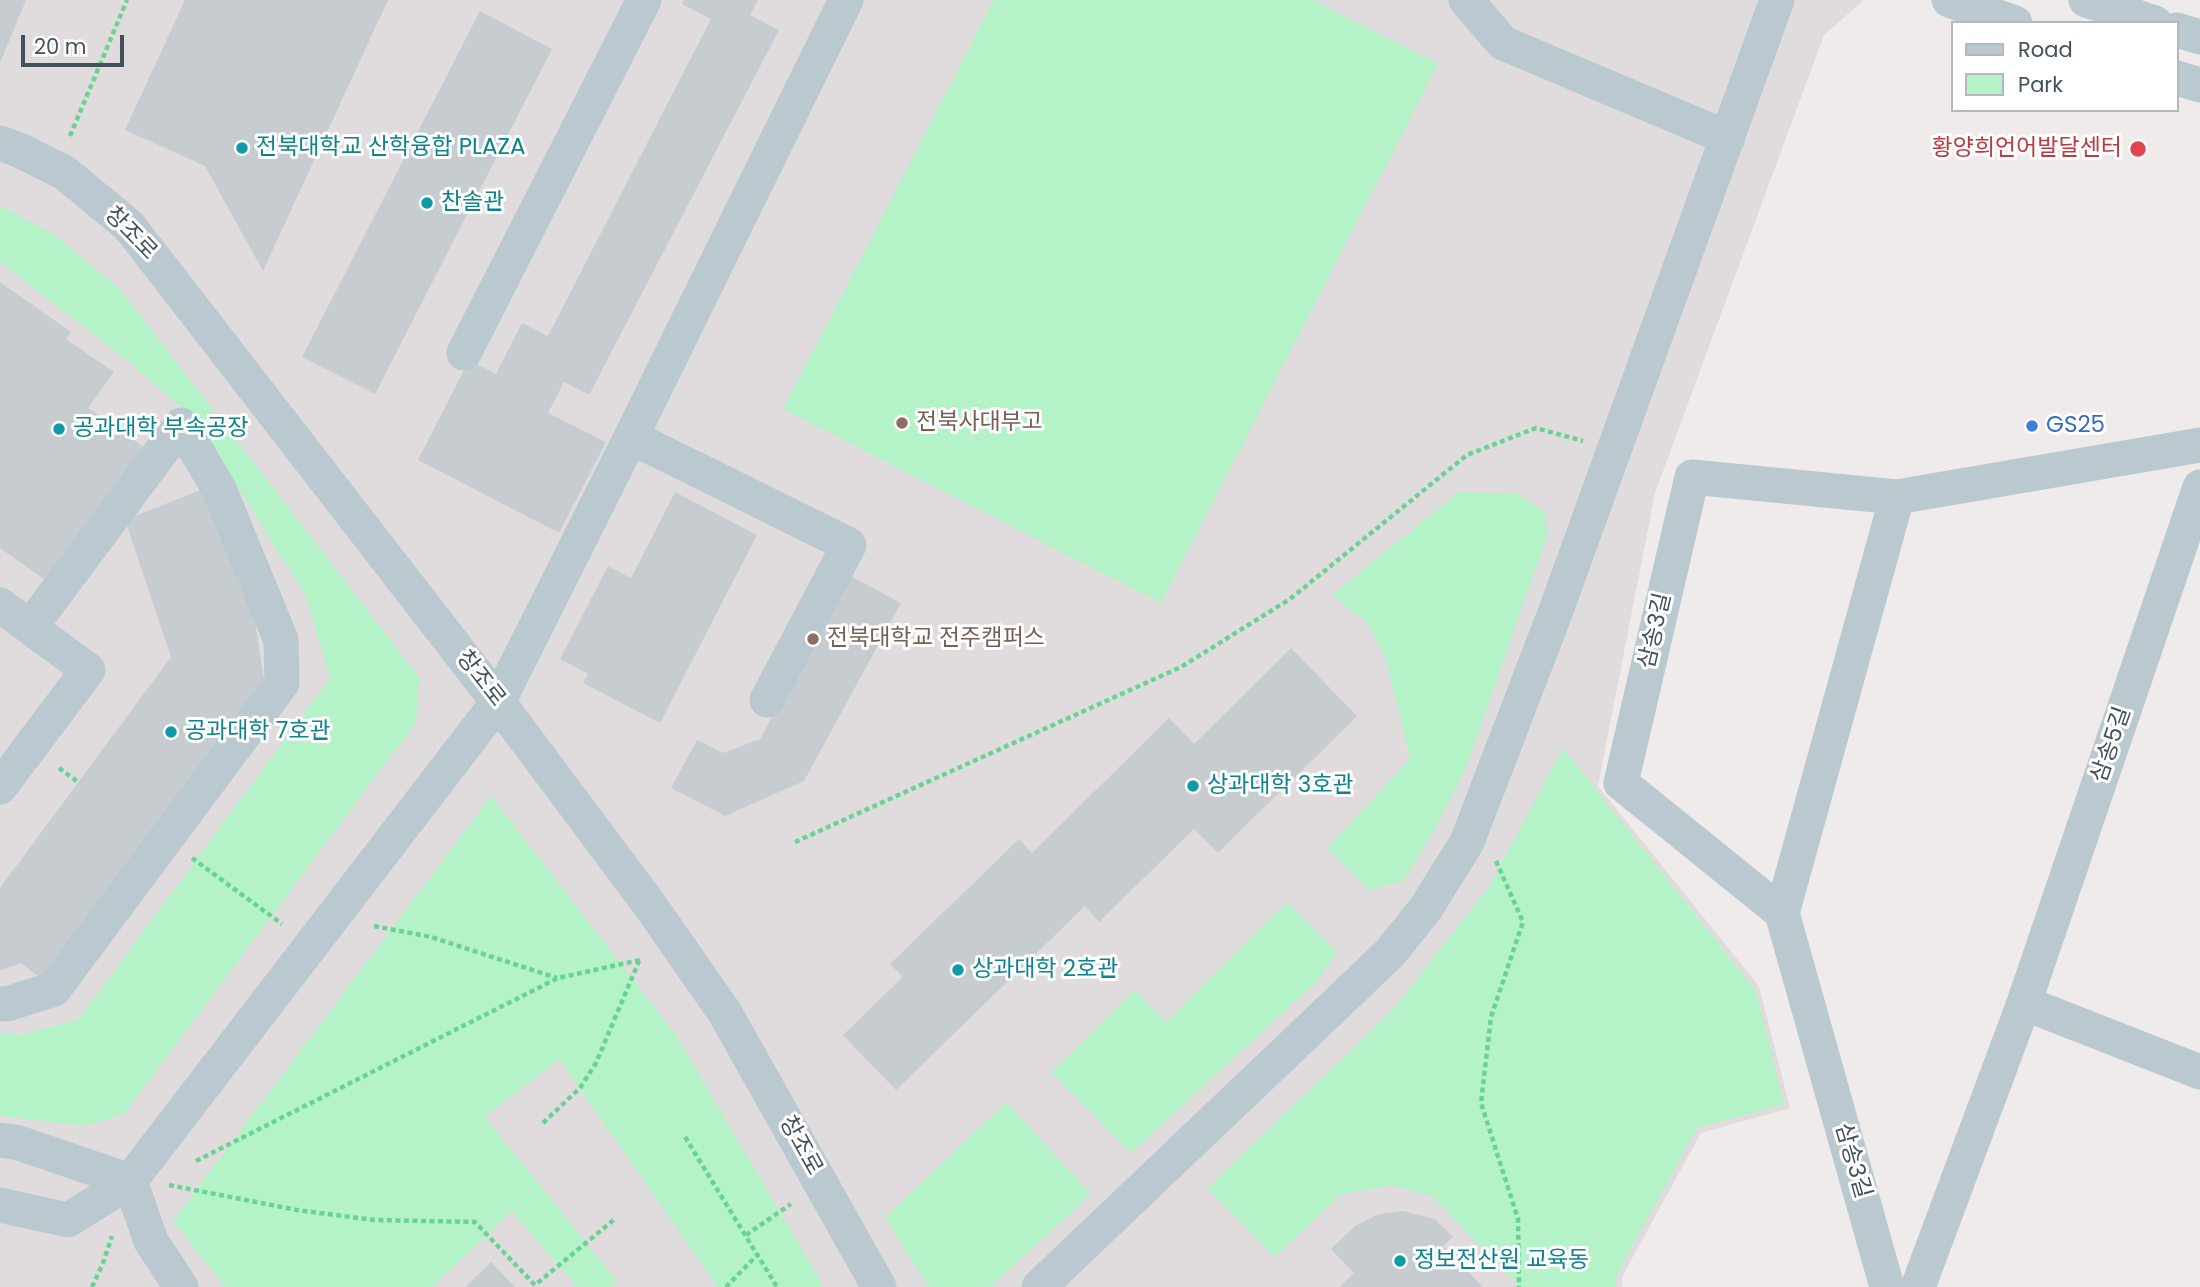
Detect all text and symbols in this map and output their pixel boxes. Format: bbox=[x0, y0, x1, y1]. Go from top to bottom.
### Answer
scale bar bbox=[24, 21, 128, 65]
legend bbox=[1952, 21, 2179, 112]
text: 20 m bbox=[34, 32, 87, 61]
text: Road bbox=[2018, 35, 2073, 64]
text: Park bbox=[2018, 70, 2063, 99]
place label: 전북대학교 산학융합 PLAZA bbox=[256, 134, 525, 162]
place label: 황양희언어발달센터 bbox=[1932, 135, 2122, 163]
marker: 황양희언어발달센터 bbox=[2128, 139, 2148, 159]
marker: 전북대학교 산학융합 PLAZA bbox=[234, 140, 250, 156]
place label: 찬솔관 bbox=[441, 189, 504, 217]
marker: 찬솔관 bbox=[419, 195, 435, 211]
street label: 창조로 bbox=[98, 202, 162, 266]
place label: 전북사대부고 bbox=[916, 409, 1043, 437]
place label: GS25 bbox=[2046, 412, 2105, 440]
place label: 공과대학 부속공장 bbox=[73, 415, 248, 443]
marker: 전북사대부고 bbox=[894, 415, 910, 431]
marker: GS25 bbox=[2024, 418, 2040, 434]
marker: 공과대학 부속공장 bbox=[51, 421, 67, 437]
street label: 삼송3길 bbox=[1634, 590, 1678, 672]
place label: 전북대학교 전주캠퍼스 bbox=[827, 625, 1045, 653]
marker: 전북대학교 전주캠퍼스 bbox=[805, 631, 821, 647]
street label: 창조로 bbox=[450, 645, 510, 713]
street label: 삼송5길 bbox=[2086, 704, 2138, 786]
place label: 공과대학 7호관 bbox=[185, 718, 331, 746]
marker: 공과대학 7호관 bbox=[163, 724, 179, 740]
place label: 상과대학 3호관 bbox=[1207, 772, 1354, 800]
marker: 상과대학 3호관 bbox=[1185, 778, 1201, 794]
place label: 상과대학 2호관 bbox=[972, 956, 1118, 984]
marker: 상과대학 2호관 bbox=[950, 962, 966, 978]
street label: 창조로 bbox=[773, 1112, 827, 1180]
street label: 삼송3길 bbox=[1828, 1120, 1876, 1202]
place label: 정보전산원 교육동 bbox=[1414, 1247, 1589, 1275]
marker: 정보전산원 교육동 bbox=[1392, 1253, 1408, 1269]

